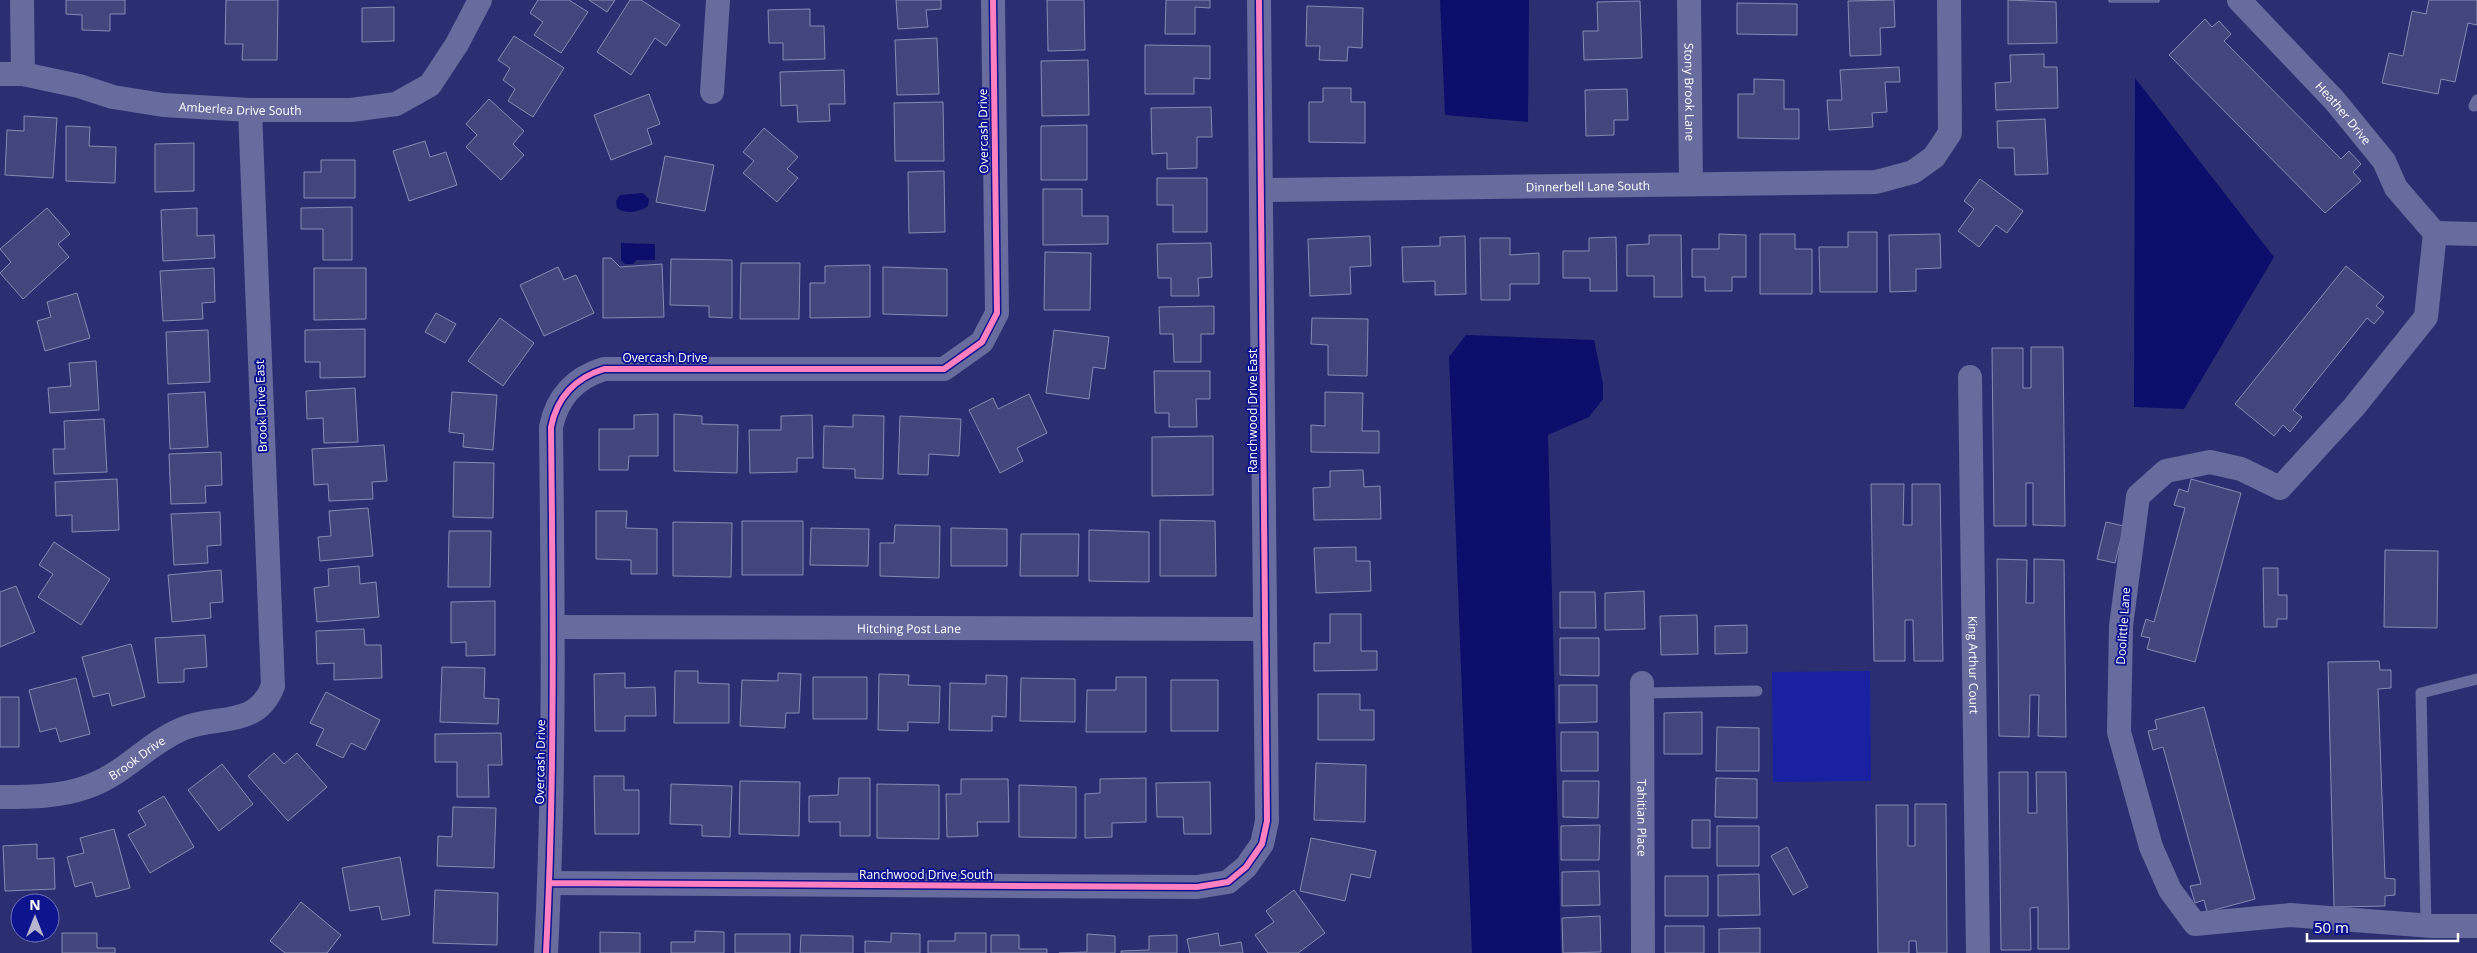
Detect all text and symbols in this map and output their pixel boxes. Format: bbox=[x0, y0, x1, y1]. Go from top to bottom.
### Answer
street label: Stony Brook Lane bbox=[1681, 43, 1699, 141]
street label: Heather Drive bbox=[2312, 77, 2376, 148]
street label: Overcash Drive bbox=[974, 88, 992, 174]
street label: Amberlea Drive South bbox=[179, 97, 302, 119]
street label: Dinnerbell Lane South bbox=[1526, 176, 1650, 195]
street label: Overcash Drive bbox=[623, 349, 708, 366]
street label: Ranchwood Drive East bbox=[1244, 349, 1261, 473]
street label: Brook Drive East bbox=[251, 360, 271, 452]
street label: Doolittle Lane bbox=[2112, 586, 2134, 665]
street label: King Arthur Court bbox=[1965, 616, 1983, 714]
street label: Hitching Post Lane bbox=[857, 619, 961, 637]
street label: Overcash Drive bbox=[531, 719, 549, 805]
street label: Brook Drive bbox=[105, 731, 168, 784]
street label: Tahitian Place bbox=[1634, 779, 1651, 857]
street label: Ranchwood Drive South bbox=[859, 866, 993, 883]
north arrow bbox=[10, 893, 60, 943]
text: N bbox=[29, 895, 41, 914]
scale bar bbox=[2307, 910, 2458, 942]
text: 50 m bbox=[2314, 917, 2349, 937]

